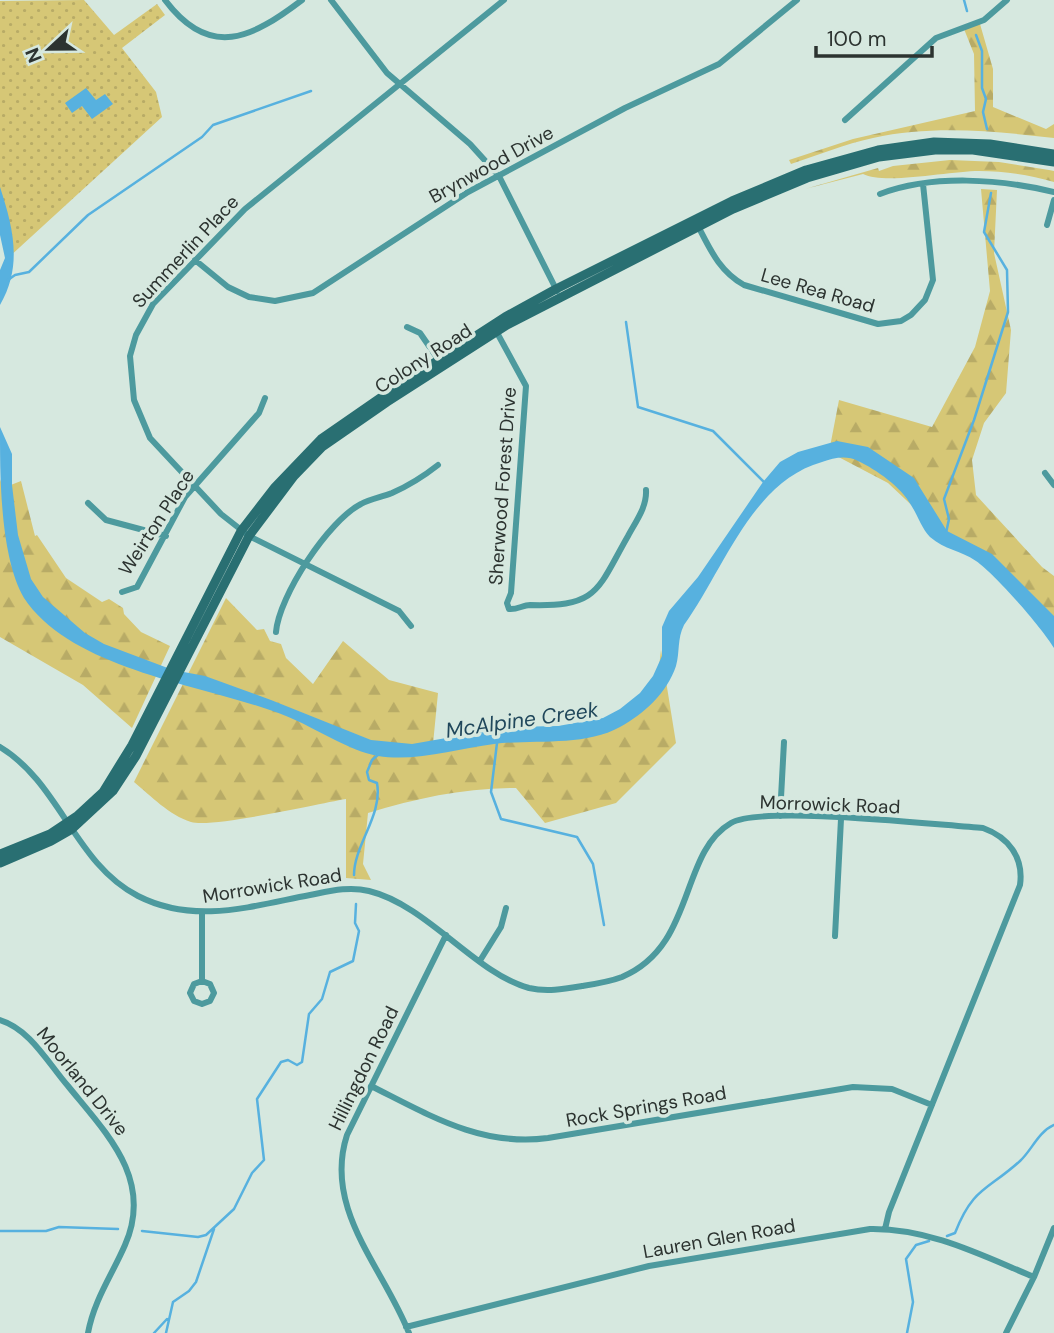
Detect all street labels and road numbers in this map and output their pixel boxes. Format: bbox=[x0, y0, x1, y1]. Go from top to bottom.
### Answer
street label: Brynwood Drive bbox=[425, 120, 558, 209]
street label: Summerlin Place bbox=[127, 190, 244, 313]
street label: Lee Rea Road bbox=[758, 262, 878, 319]
street label: Colony Road bbox=[370, 318, 477, 399]
street label: Sherwood Forest Drive bbox=[483, 386, 522, 586]
street label: Weirton Place bbox=[113, 465, 200, 580]
street label: Morrowick Road bbox=[759, 790, 901, 819]
street label: Morrowick Road bbox=[201, 862, 343, 909]
street label: Hillingdon Road bbox=[323, 1002, 404, 1134]
street label: Moorland Drive bbox=[31, 1022, 134, 1141]
street label: Rock Springs Road bbox=[564, 1080, 728, 1133]
street label: Lauren Glen Road bbox=[641, 1213, 797, 1264]

